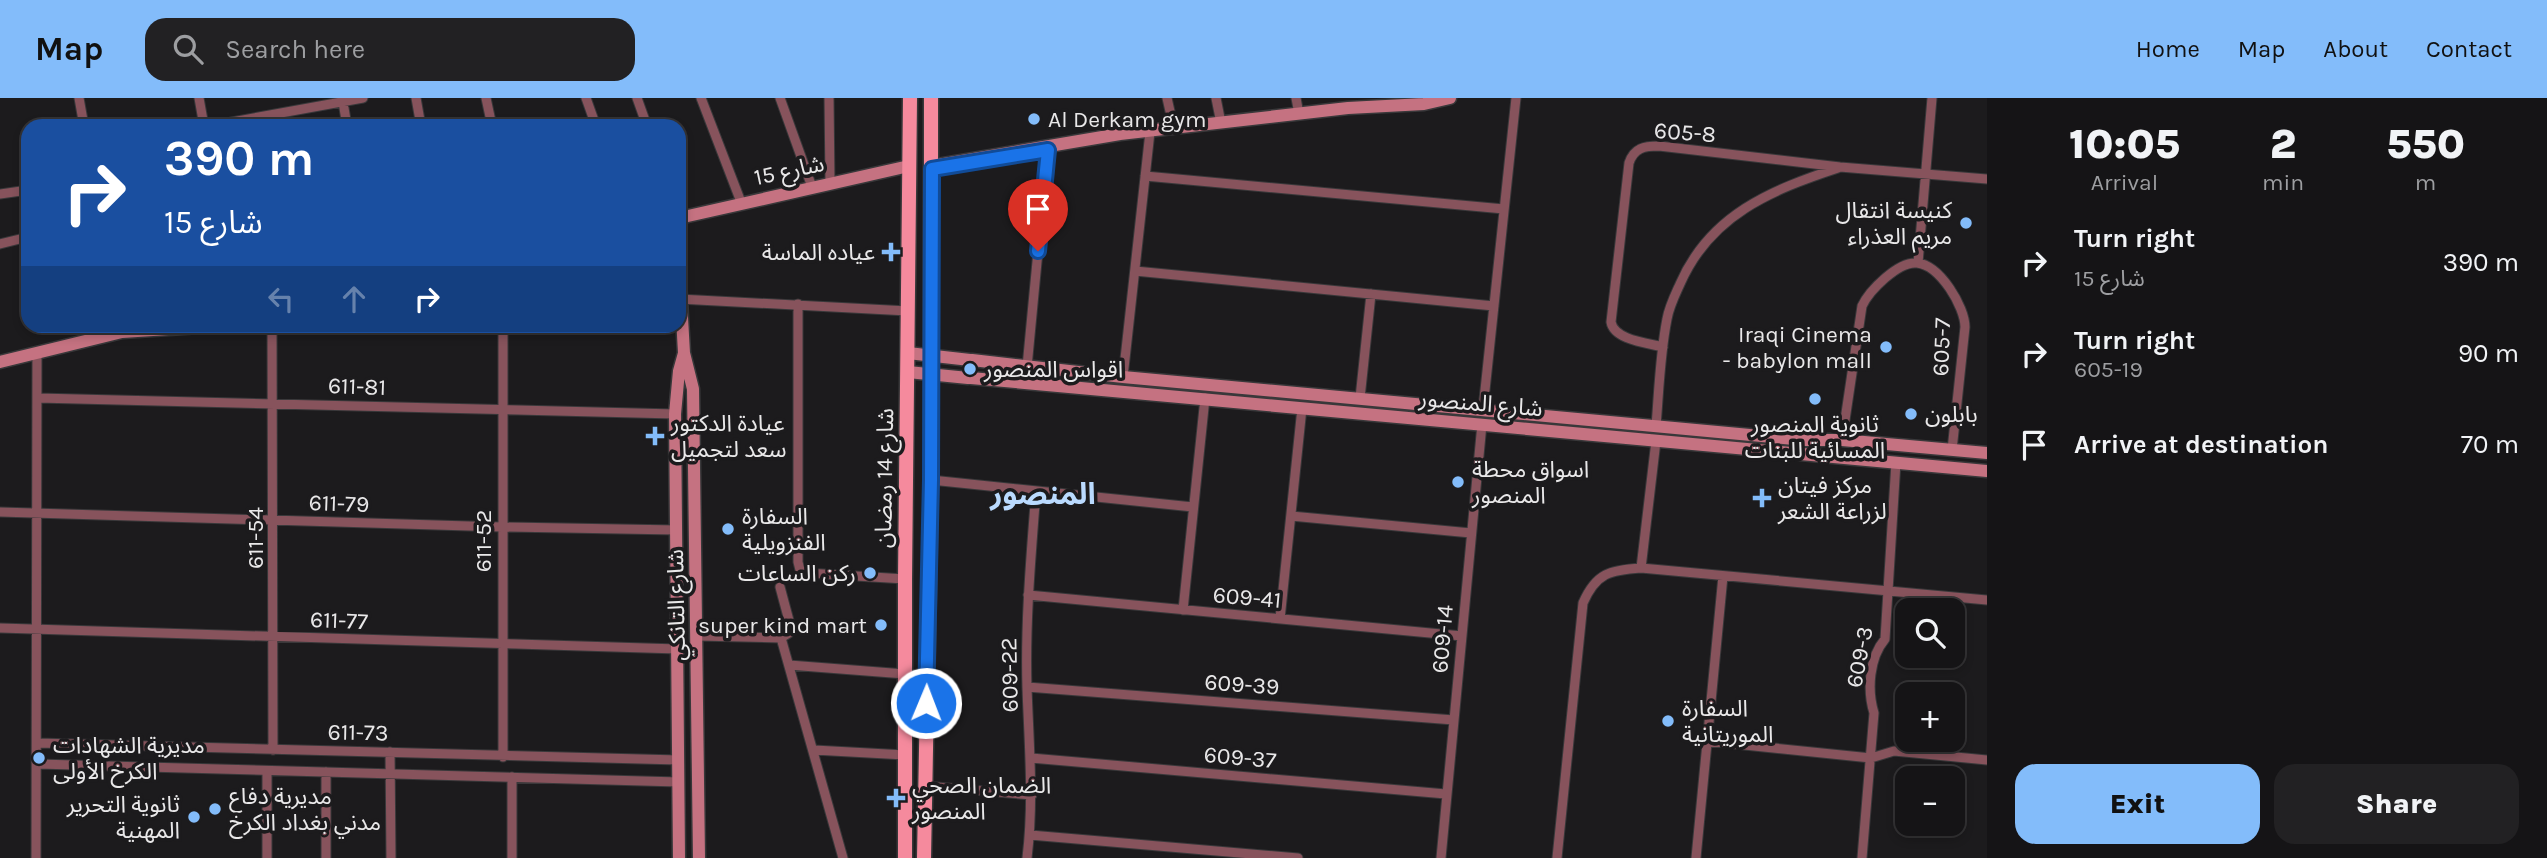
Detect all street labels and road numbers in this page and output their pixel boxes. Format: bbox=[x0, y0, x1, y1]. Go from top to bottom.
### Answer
street label: 605-8 bbox=[1653, 117, 1717, 148]
street label: شارع 15 bbox=[752, 150, 827, 194]
street label: 605-7 bbox=[1927, 317, 1956, 377]
street label: 611-81 bbox=[327, 372, 386, 401]
street label: شارع المنصور bbox=[1417, 385, 1544, 425]
street label: شارع 14 رمضان bbox=[870, 408, 902, 548]
street label: 611-79 bbox=[308, 489, 370, 518]
street label: 611-54 bbox=[242, 507, 269, 569]
street label: 611-52 bbox=[470, 510, 497, 572]
street label: شارع التانكي bbox=[662, 549, 694, 661]
street label: 609-41 bbox=[1212, 581, 1282, 614]
street label: 609-14 bbox=[1426, 604, 1459, 674]
street label: 611-77 bbox=[310, 606, 369, 635]
street label: 609-3 bbox=[1840, 624, 1879, 690]
street label: 609-22 bbox=[995, 637, 1024, 713]
street label: 609-39 bbox=[1204, 668, 1280, 701]
street label: 611-73 bbox=[327, 718, 389, 747]
street label: 609-37 bbox=[1203, 741, 1277, 774]

